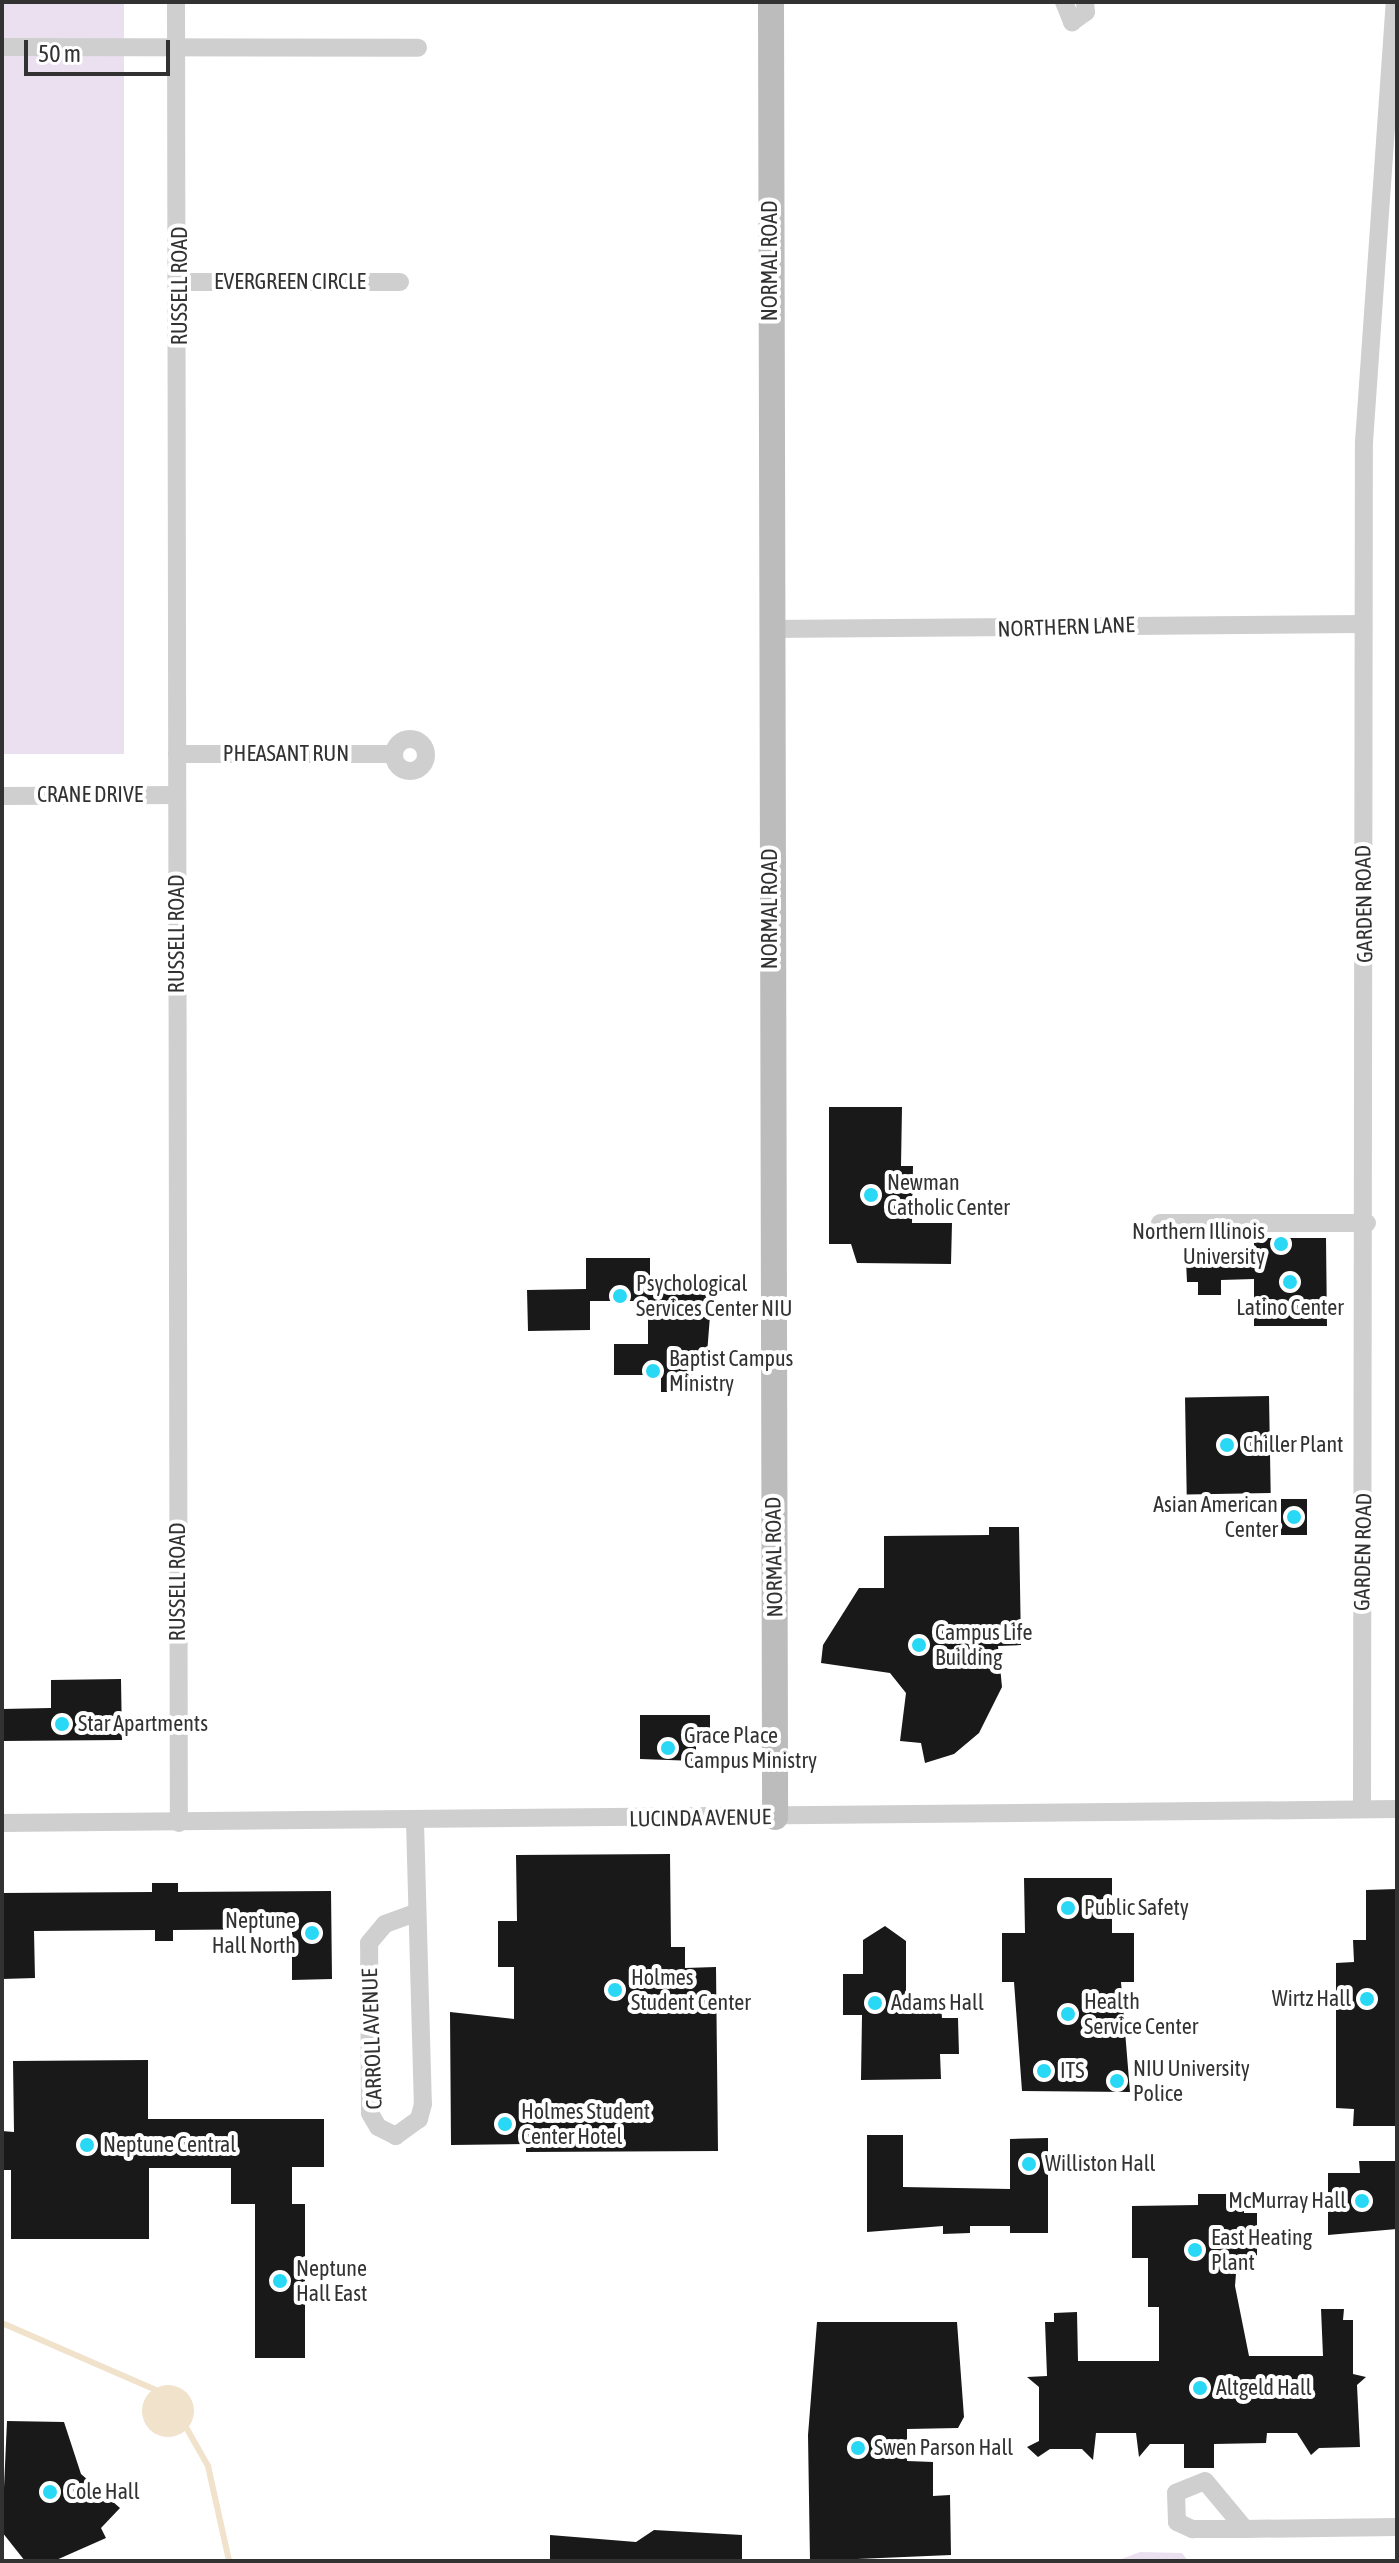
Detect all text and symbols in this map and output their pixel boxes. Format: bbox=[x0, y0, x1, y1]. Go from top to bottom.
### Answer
scale bar bbox=[28, 24, 174, 74]
text: 50 m bbox=[38, 40, 81, 67]
street label: NORMAL ROAD bbox=[757, 201, 783, 321]
street label: RUSSELL ROAD bbox=[167, 227, 193, 345]
street label: EVERGREEN CIRCLE bbox=[214, 269, 366, 295]
street label: NORTHERN LANE bbox=[997, 611, 1135, 643]
street label: PHEASANT RUN bbox=[223, 741, 349, 767]
street label: CRANE DRIVE bbox=[37, 782, 143, 808]
street label: GARDEN ROAD bbox=[1350, 845, 1378, 963]
street label: NORMAL ROAD bbox=[757, 849, 783, 969]
street label: RUSSELL ROAD bbox=[164, 875, 190, 993]
place label: Newman Catholic Center bbox=[887, 1169, 1010, 1220]
marker: Newman Catholic Center bbox=[862, 1186, 880, 1204]
place label: Northern Illinois University bbox=[1132, 1218, 1265, 1270]
marker: Northern Illinois University bbox=[1272, 1235, 1290, 1253]
place label: Psychological Services Center NIU bbox=[636, 1270, 792, 1322]
marker: Latino Center bbox=[1281, 1273, 1299, 1291]
marker: Psychological Services Center NIU bbox=[611, 1287, 629, 1305]
place label: Latino Center bbox=[1236, 1295, 1344, 1321]
place label: Baptist Campus Ministry bbox=[669, 1345, 793, 1396]
marker: Baptist Campus Ministry bbox=[644, 1362, 662, 1380]
place label: Chiller Plant bbox=[1243, 1432, 1343, 1458]
marker: Chiller Plant bbox=[1218, 1436, 1236, 1454]
place label: Asian American Center bbox=[1153, 1491, 1278, 1542]
street label: GARDEN ROAD bbox=[1349, 1493, 1377, 1611]
street label: NORMAL ROAD bbox=[760, 1496, 788, 1618]
marker: Asian American Center bbox=[1285, 1508, 1303, 1526]
street label: RUSSELL ROAD bbox=[165, 1523, 191, 1641]
place label: Campus Life Building bbox=[935, 1619, 1032, 1670]
marker: Campus Life Building bbox=[910, 1636, 928, 1654]
place label: Star Apartments bbox=[78, 1711, 208, 1737]
marker: Star Apartments bbox=[53, 1715, 71, 1733]
place label: Grace Place Campus Ministry bbox=[684, 1722, 817, 1774]
marker: Grace Place Campus Ministry bbox=[659, 1739, 677, 1757]
street label: LUCINDA AVENUE bbox=[629, 1804, 771, 1832]
place label: Public Safety bbox=[1084, 1895, 1189, 1921]
marker: Public Safety bbox=[1059, 1899, 1077, 1917]
place label: Neptune Hall North bbox=[212, 1907, 296, 1958]
marker: Neptune Hall North bbox=[303, 1924, 321, 1942]
place label: Holmes Student Center bbox=[631, 1964, 751, 2016]
street label: CARROLL AVENUE bbox=[356, 1968, 388, 2110]
marker: Holmes Student Center bbox=[606, 1981, 624, 1999]
place label: Wirtz Hall bbox=[1272, 1986, 1351, 2012]
place label: Health Service Center bbox=[1084, 1988, 1198, 2040]
place label: Adams Hall bbox=[891, 1990, 984, 2016]
marker: Wirtz Hall bbox=[1358, 1990, 1376, 2008]
marker: Adams Hall bbox=[866, 1994, 884, 2012]
marker: Health Service Center bbox=[1059, 2005, 1077, 2023]
place label: NIU University Police bbox=[1133, 2055, 1250, 2106]
place label: ITS bbox=[1060, 2058, 1085, 2084]
marker: ITS bbox=[1035, 2062, 1053, 2080]
marker: NIU University Police bbox=[1108, 2072, 1126, 2090]
place label: Holmes Student Center Hotel bbox=[521, 2098, 650, 2150]
marker: Holmes Student Center Hotel bbox=[496, 2115, 514, 2133]
place label: Neptune Central bbox=[103, 2132, 236, 2158]
marker: Neptune Central bbox=[78, 2136, 96, 2154]
place label: Williston Hall bbox=[1045, 2151, 1155, 2177]
marker: Williston Hall bbox=[1020, 2155, 1038, 2173]
place label: McMurray Hall bbox=[1228, 2188, 1346, 2214]
marker: McMurray Hall bbox=[1353, 2192, 1371, 2210]
place label: East Heating Plant bbox=[1211, 2224, 1312, 2276]
marker: East Heating Plant bbox=[1186, 2241, 1204, 2259]
place label: Neptune Hall East bbox=[296, 2255, 367, 2306]
marker: Neptune Hall East bbox=[271, 2272, 289, 2290]
place label: Altgeld Hall bbox=[1216, 2375, 1312, 2401]
marker: Altgeld Hall bbox=[1191, 2379, 1209, 2397]
place label: Swen Parson Hall bbox=[874, 2435, 1013, 2461]
marker: Swen Parson Hall bbox=[849, 2439, 867, 2457]
place label: Cole Hall bbox=[66, 2479, 140, 2505]
marker: Cole Hall bbox=[41, 2483, 59, 2501]

